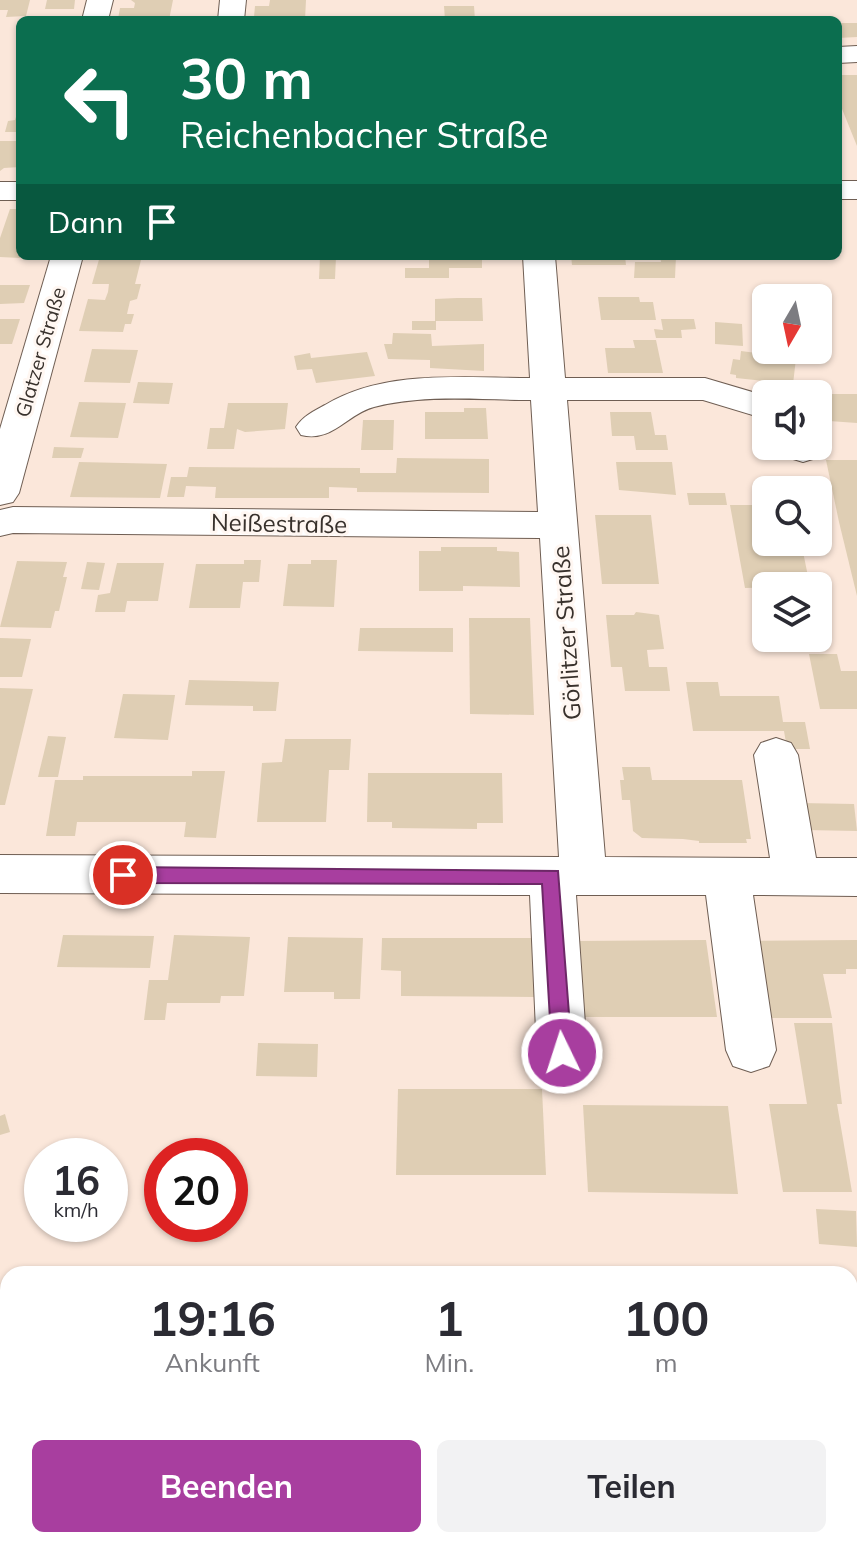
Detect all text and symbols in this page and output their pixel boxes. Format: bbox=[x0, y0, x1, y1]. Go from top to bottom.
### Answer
text: 30 m bbox=[180, 43, 313, 113]
icon: left bbox=[48, 48, 152, 152]
text: Reichenbacher Straße bbox=[180, 112, 548, 157]
icon: arrive bbox=[140, 200, 184, 244]
text: Dann bbox=[48, 203, 124, 241]
street label: Glatzer Straße bbox=[10, 284, 70, 420]
north arrow bbox=[752, 284, 832, 364]
map controls bbox=[752, 284, 832, 652]
button: sound bbox=[752, 380, 832, 460]
button: search bbox=[752, 476, 832, 556]
street label: Neißestraße bbox=[211, 507, 347, 539]
street label: Görlitzer Straße bbox=[545, 545, 587, 721]
button: layers bbox=[752, 572, 832, 652]
pin bbox=[89, 841, 157, 909]
icon: arrive bbox=[101, 853, 145, 897]
position arrow bbox=[520, 1011, 604, 1095]
speed limit sign: 20 bbox=[144, 1138, 248, 1242]
text: 16 bbox=[52, 1155, 100, 1205]
text: km/h bbox=[53, 1197, 99, 1222]
text: 19:16 bbox=[149, 1288, 276, 1348]
text: 1 bbox=[435, 1288, 464, 1348]
text: 100 bbox=[623, 1288, 709, 1348]
text: Ankunft bbox=[165, 1346, 260, 1379]
text: Min. bbox=[425, 1346, 474, 1379]
text: m bbox=[655, 1346, 678, 1379]
button: Beenden bbox=[32, 1440, 421, 1532]
button: Teilen bbox=[437, 1440, 826, 1532]

